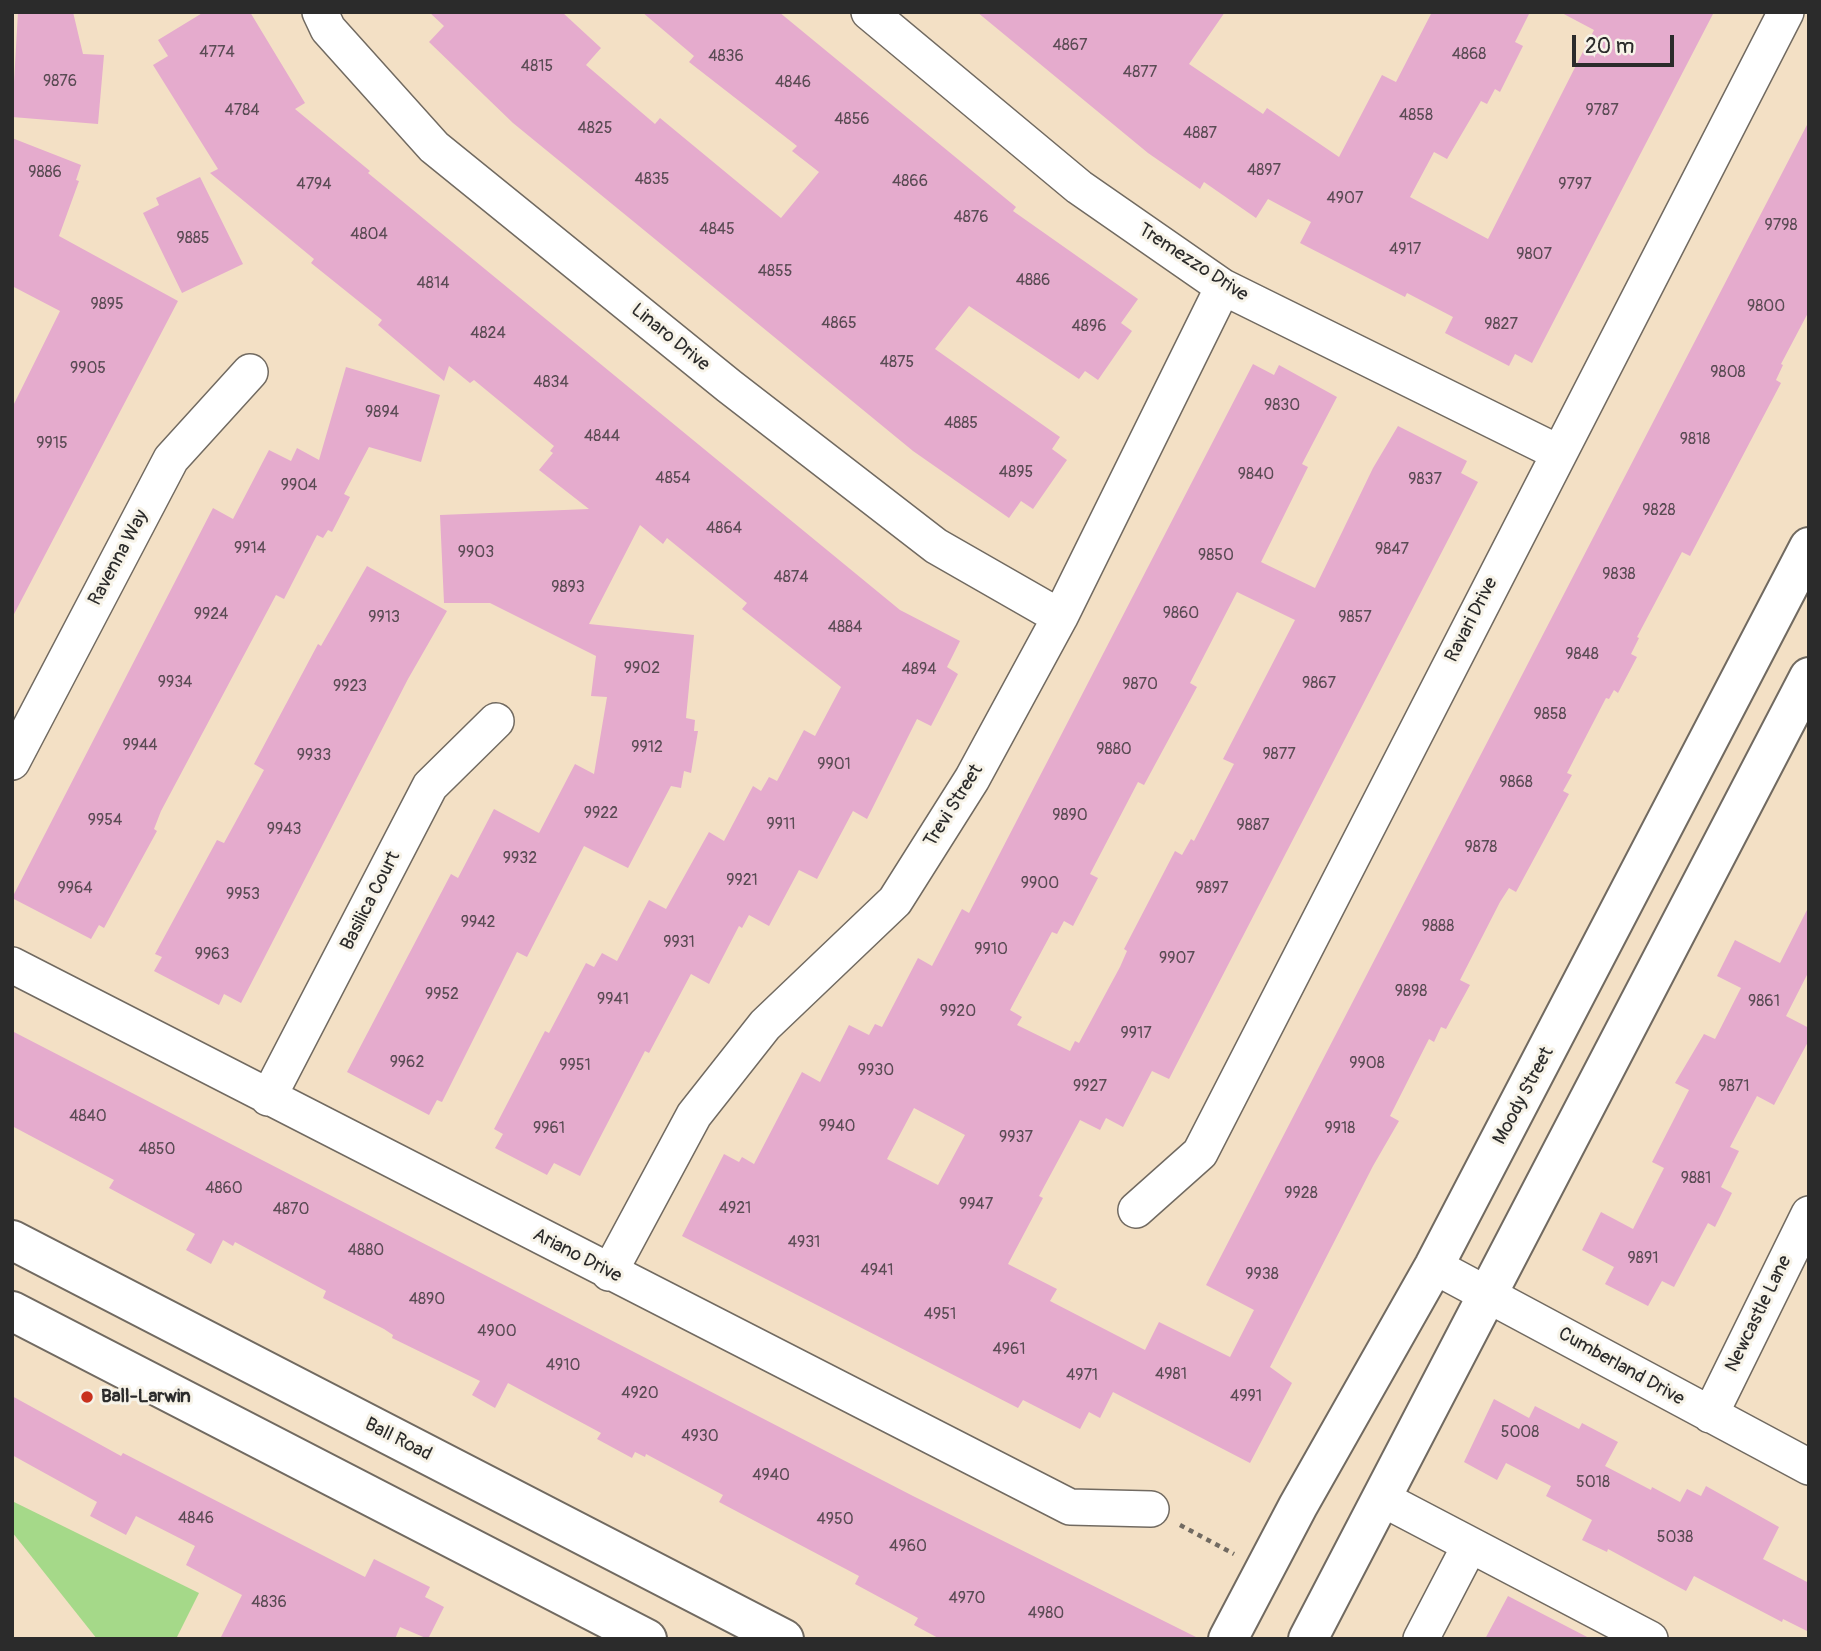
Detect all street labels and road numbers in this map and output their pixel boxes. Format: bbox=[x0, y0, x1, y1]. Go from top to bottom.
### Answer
street label: Tremezzo Drive bbox=[1134, 219, 1252, 307]
street label: Linaro Drive bbox=[626, 299, 714, 377]
street label: Ravenna Way bbox=[84, 506, 154, 610]
street label: Ravari Drive bbox=[1441, 574, 1503, 666]
street label: Trevi Street bbox=[920, 760, 988, 852]
street label: Basilica Court bbox=[336, 848, 406, 954]
street label: Moody Street bbox=[1489, 1043, 1559, 1149]
street label: Ariano Drive bbox=[529, 1224, 625, 1288]
street label: Newcastle Lane bbox=[1721, 1252, 1797, 1376]
street label: Cumberland Drive bbox=[1554, 1323, 1688, 1411]
street label: Ball Road bbox=[361, 1413, 435, 1467]

